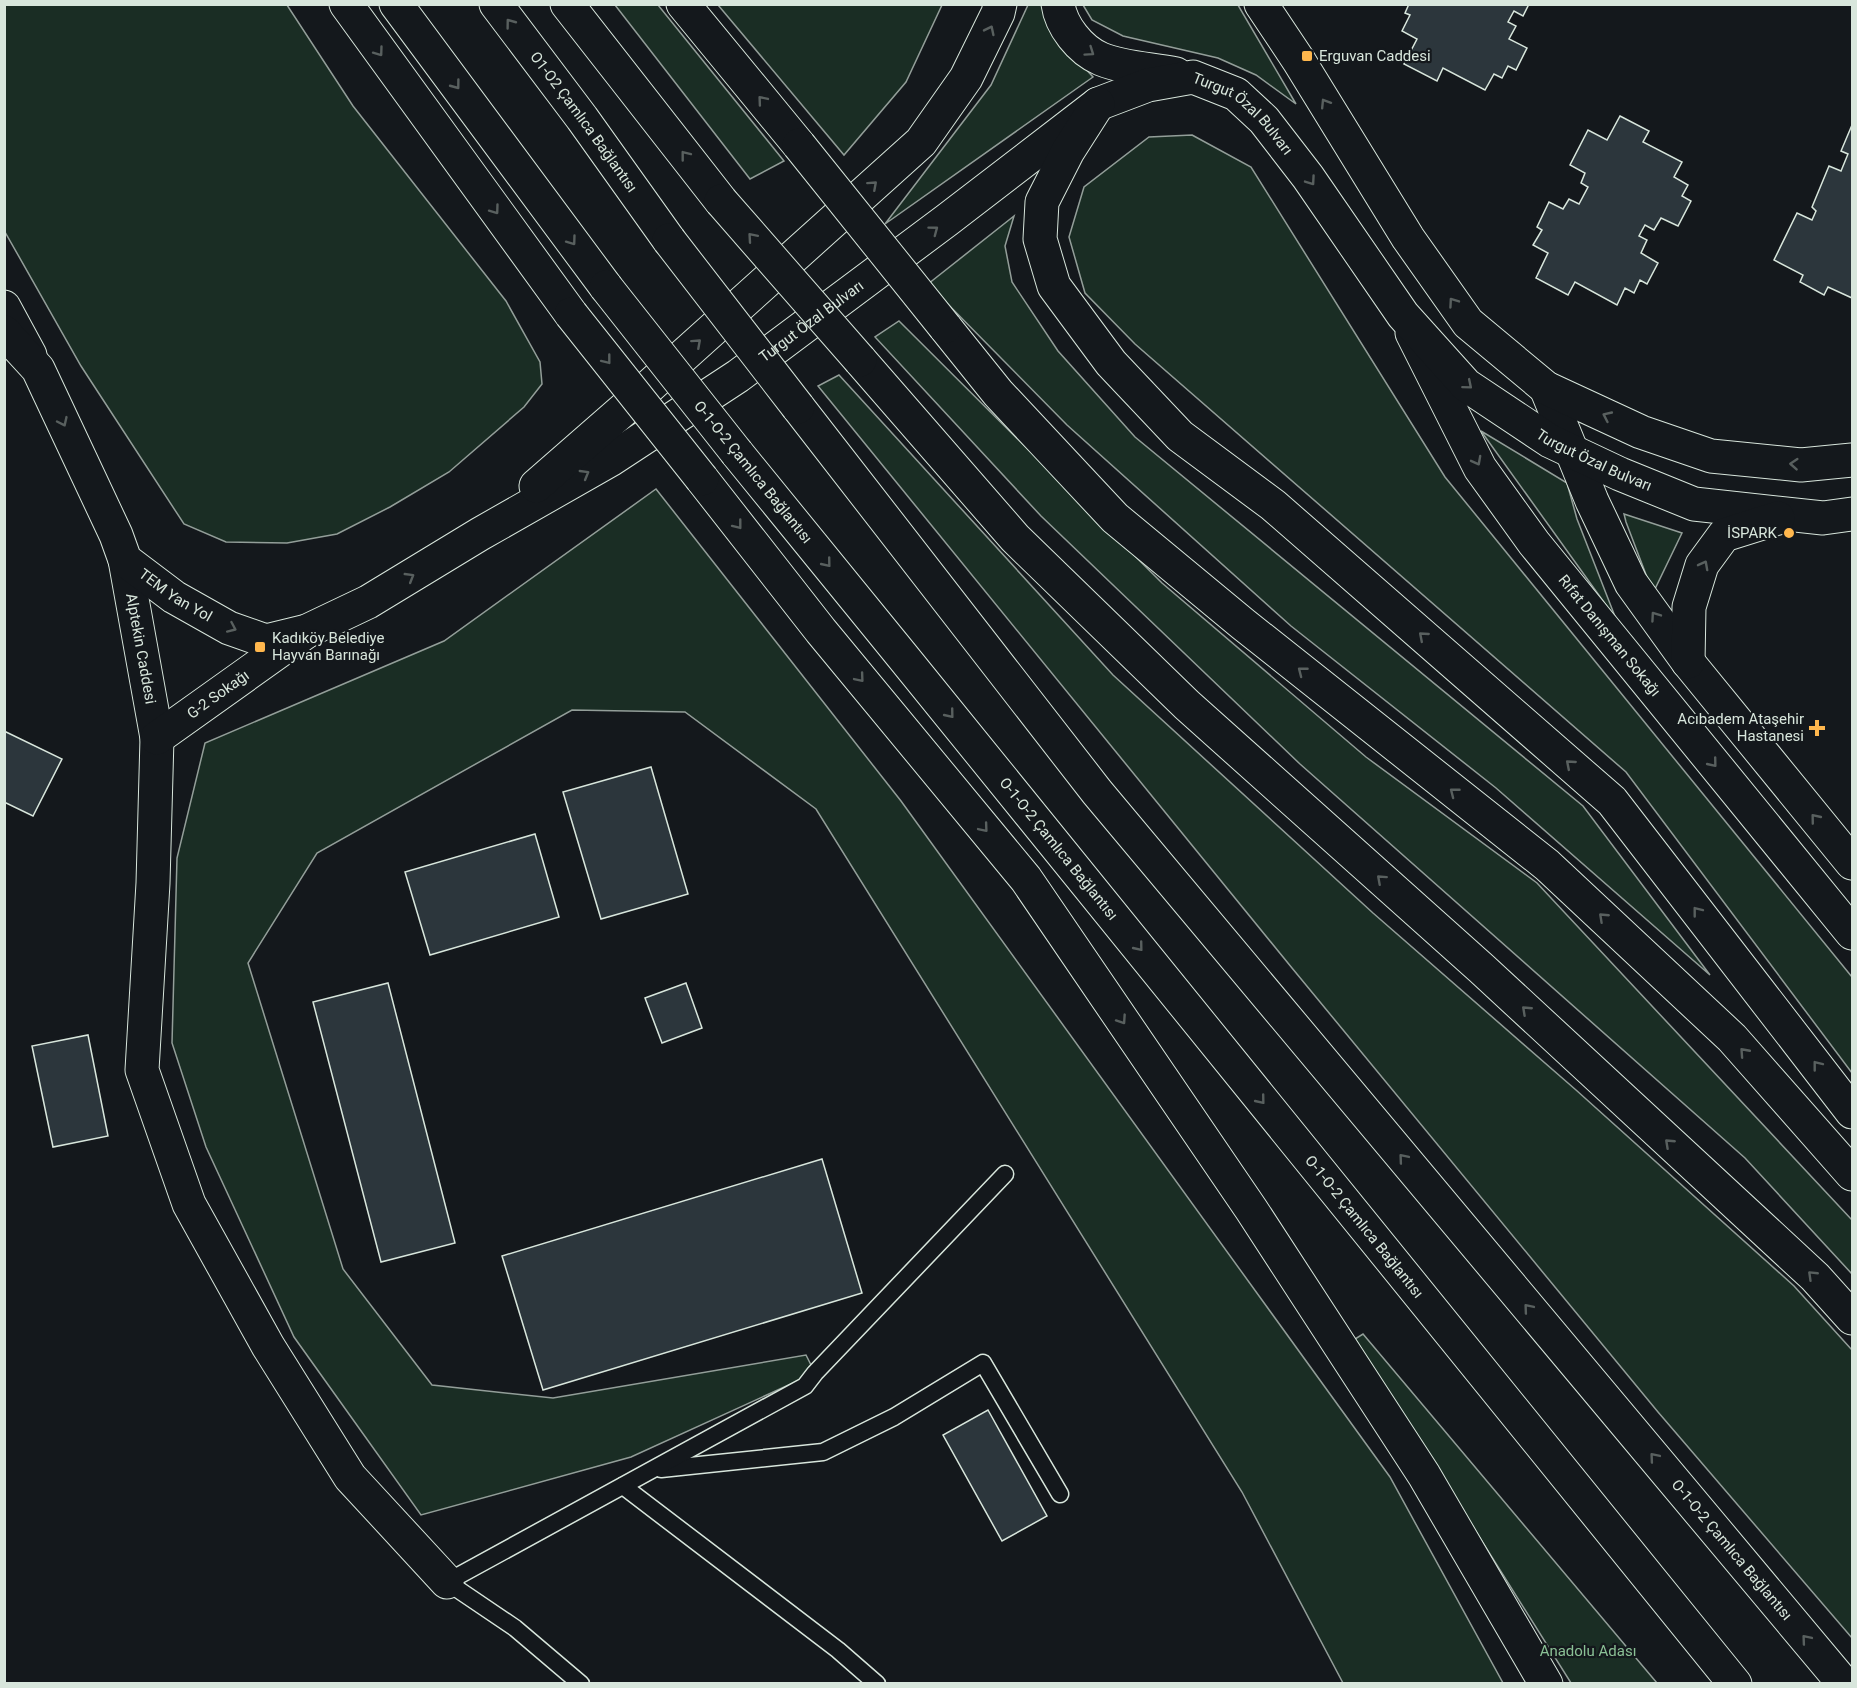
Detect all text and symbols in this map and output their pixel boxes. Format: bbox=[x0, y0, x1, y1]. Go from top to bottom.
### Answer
one-way arrow bbox=[506, 19, 517, 30]
one-way arrow bbox=[982, 26, 994, 37]
one-way arrow bbox=[1083, 45, 1094, 56]
one-way arrow bbox=[372, 46, 383, 57]
place label: Erguvan Caddesi bbox=[1319, 47, 1431, 65]
street label: O1-O2 Çamlıca Bağlantısı bbox=[526, 48, 641, 196]
marker: Erguvan Caddesi bbox=[1300, 49, 1314, 63]
street label: Turgut Özal Bulvarı bbox=[1190, 69, 1297, 158]
one-way arrow bbox=[449, 78, 460, 89]
one-way arrow bbox=[758, 96, 769, 107]
one-way arrow bbox=[1320, 99, 1332, 109]
one-way arrow bbox=[681, 151, 692, 162]
one-way arrow bbox=[1304, 175, 1315, 186]
one-way arrow bbox=[866, 181, 877, 192]
one-way arrow bbox=[487, 203, 498, 214]
one-way arrow bbox=[928, 226, 939, 237]
one-way arrow bbox=[748, 233, 759, 244]
one-way arrow bbox=[565, 235, 576, 246]
street label: Turgut Özal Bulvarı bbox=[756, 276, 867, 366]
one-way arrow bbox=[1449, 297, 1460, 308]
one-way arrow bbox=[690, 339, 701, 350]
one-way arrow bbox=[600, 353, 611, 364]
one-way arrow bbox=[1461, 378, 1472, 389]
street label: O-1-O-2 Çamlıca Bağlantısı bbox=[690, 397, 816, 547]
one-way arrow bbox=[1603, 412, 1614, 424]
one-way arrow bbox=[55, 415, 67, 426]
street label: Turgut Özal Bulvarı bbox=[1533, 425, 1654, 495]
one-way arrow bbox=[1470, 455, 1481, 465]
one-way arrow bbox=[1790, 458, 1799, 471]
one-way arrow bbox=[579, 470, 589, 481]
one-way arrow bbox=[731, 518, 742, 529]
place label: İSPARK bbox=[1727, 524, 1778, 542]
marker: İSPARK bbox=[1782, 526, 1796, 540]
one-way arrow bbox=[820, 557, 831, 568]
one-way arrow bbox=[1697, 561, 1708, 571]
street label: TEM Yan Yol bbox=[135, 565, 215, 626]
street label: Rıfat Danışman Sokağı bbox=[1555, 571, 1664, 700]
one-way arrow bbox=[404, 573, 414, 584]
street label: Alptekin Caddesi bbox=[122, 592, 160, 705]
one-way arrow bbox=[1651, 612, 1662, 623]
one-way arrow bbox=[225, 621, 236, 633]
place label: Kadıköy Belediye Hayvan Barınağı bbox=[272, 629, 385, 664]
one-way arrow bbox=[1419, 632, 1430, 643]
marker: Kadıköy Belediye Hayvan Barınağı bbox=[253, 640, 267, 654]
street label: G-2 Sokağı bbox=[184, 666, 253, 723]
one-way arrow bbox=[1297, 667, 1308, 678]
one-way arrow bbox=[852, 671, 863, 682]
one-way arrow bbox=[943, 708, 954, 719]
place label: Acıbadem Ataşehir Hastanesi bbox=[1677, 710, 1804, 745]
marker: Acıbadem Ataşehir Hastanesi bbox=[1808, 719, 1826, 737]
one-way arrow bbox=[1706, 756, 1717, 767]
one-way arrow bbox=[1566, 760, 1577, 771]
street label: O-1-O-2 Çamlıca Bağlantısı bbox=[996, 774, 1122, 924]
one-way arrow bbox=[1450, 788, 1461, 799]
one-way arrow bbox=[1812, 814, 1823, 825]
one-way arrow bbox=[977, 821, 988, 832]
one-way arrow bbox=[1378, 875, 1388, 886]
one-way arrow bbox=[1694, 907, 1705, 918]
one-way arrow bbox=[1599, 914, 1610, 925]
one-way arrow bbox=[1132, 941, 1143, 952]
one-way arrow bbox=[1522, 1006, 1533, 1017]
one-way arrow bbox=[1115, 1014, 1126, 1025]
one-way arrow bbox=[1740, 1048, 1751, 1059]
one-way arrow bbox=[1813, 1061, 1824, 1072]
one-way arrow bbox=[1254, 1093, 1265, 1104]
one-way arrow bbox=[1666, 1139, 1677, 1150]
street label: O-1-O-2 Çamlıca Bağlantısı bbox=[1301, 1152, 1427, 1302]
one-way arrow bbox=[1400, 1154, 1411, 1165]
one-way arrow bbox=[1809, 1272, 1820, 1283]
one-way arrow bbox=[1525, 1304, 1536, 1315]
one-way arrow bbox=[1650, 1453, 1661, 1464]
street label: O-1-O-2 Çamlıca Bağlantısı bbox=[1668, 1476, 1796, 1624]
one-way arrow bbox=[1802, 1635, 1813, 1646]
park label: Anadolu Adası bbox=[1540, 1642, 1636, 1660]

